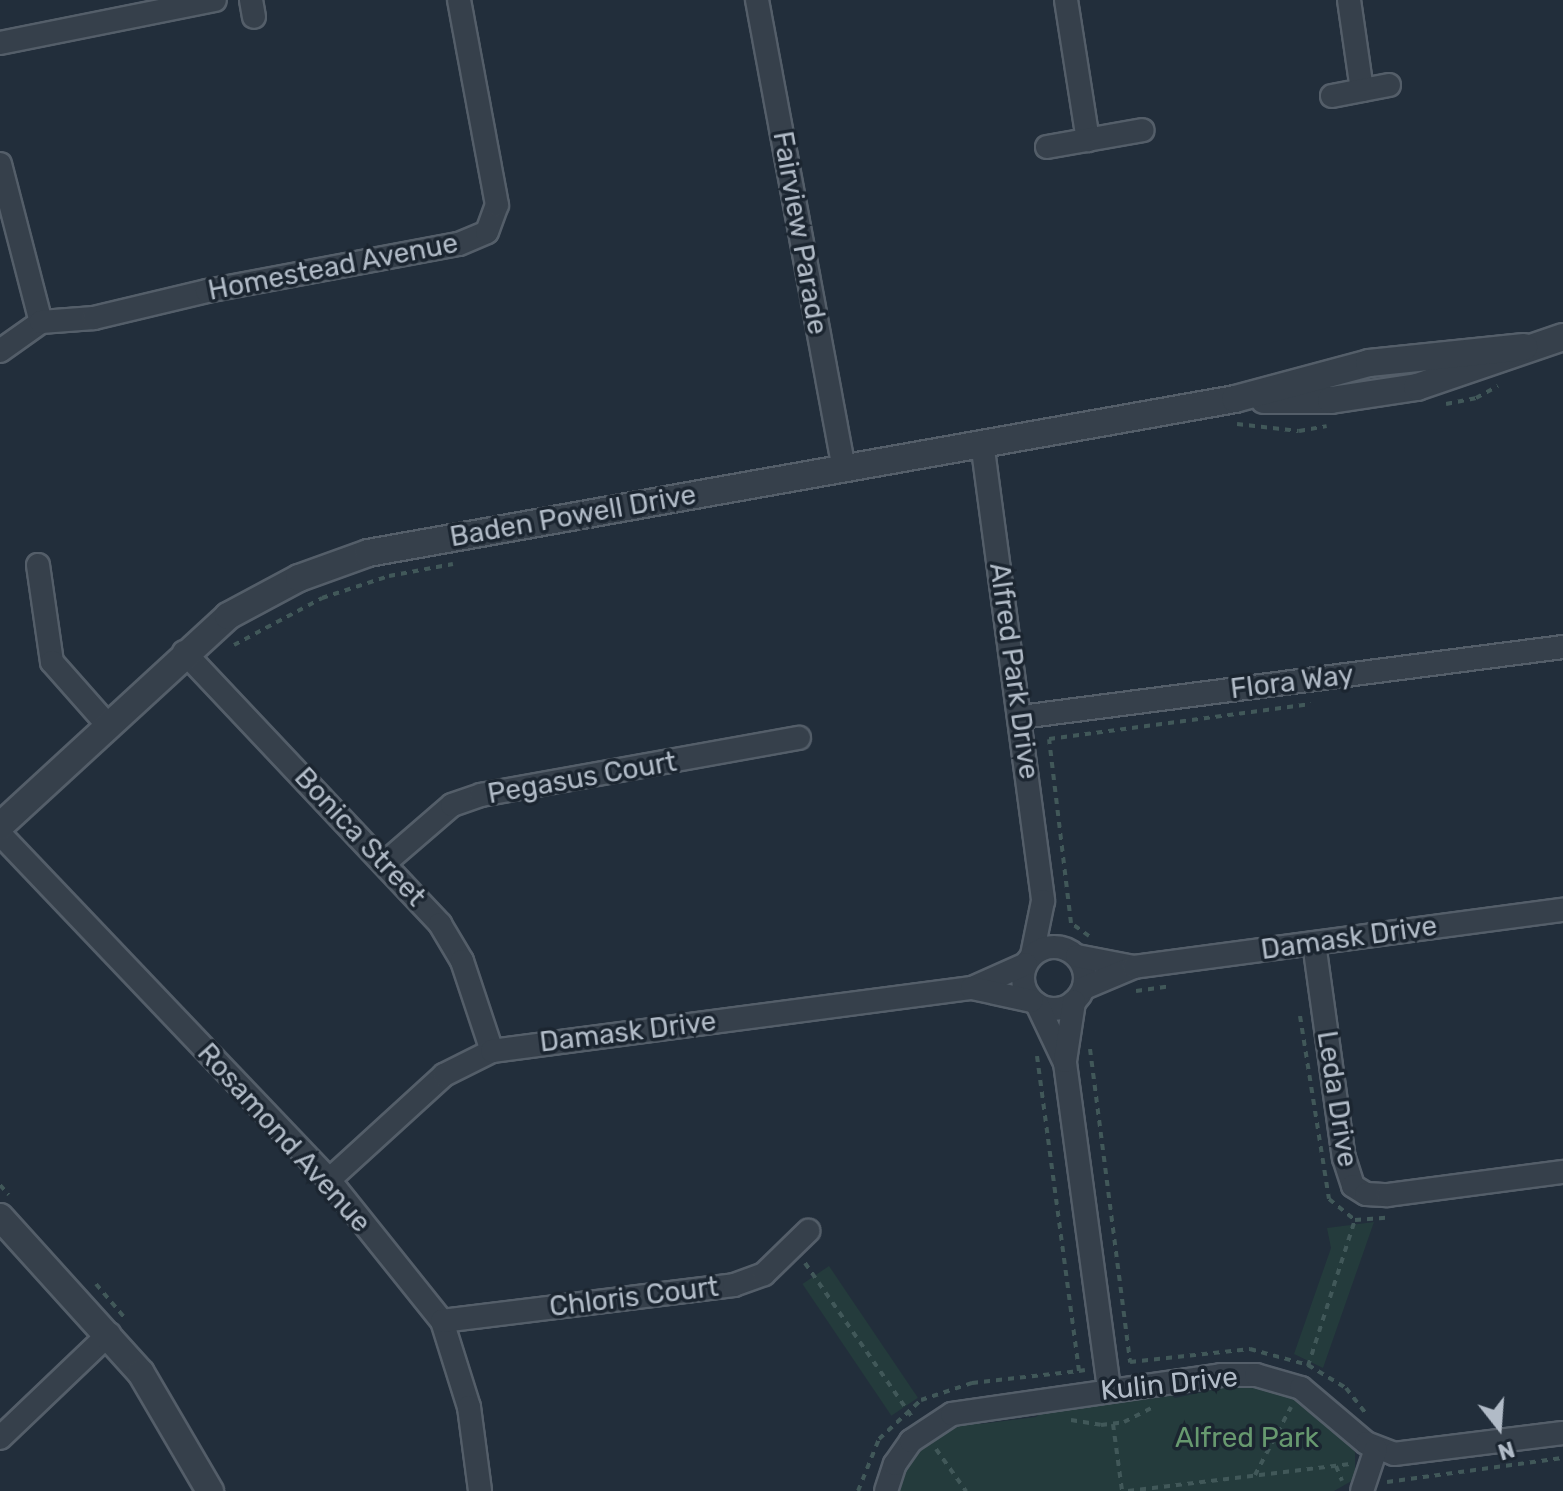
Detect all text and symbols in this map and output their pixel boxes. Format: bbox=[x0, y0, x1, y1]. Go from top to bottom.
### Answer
street label: Fairview Parade bbox=[766, 128, 834, 338]
street label: Homestead Avenue bbox=[205, 226, 461, 308]
street label: Baden Powell Drive bbox=[447, 478, 699, 554]
street label: Alfred Park Drive bbox=[982, 561, 1046, 781]
street label: Flora Way bbox=[1228, 658, 1356, 706]
street label: Pegasus Court bbox=[485, 745, 679, 811]
street label: Bonica Street bbox=[287, 761, 433, 913]
street label: Damask Drive bbox=[1258, 909, 1440, 967]
street label: Damask Drive bbox=[538, 1004, 718, 1060]
street label: Leda Drive bbox=[1310, 1028, 1364, 1170]
street label: Rosamond Avenue bbox=[190, 1036, 378, 1240]
street label: Chloris Court bbox=[547, 1270, 721, 1324]
street label: Kulin Drive bbox=[1099, 1360, 1239, 1408]
north arrow bbox=[1459, 1387, 1539, 1467]
park label: Alfred Park bbox=[1175, 1421, 1319, 1455]
text: N bbox=[1495, 1435, 1518, 1466]

